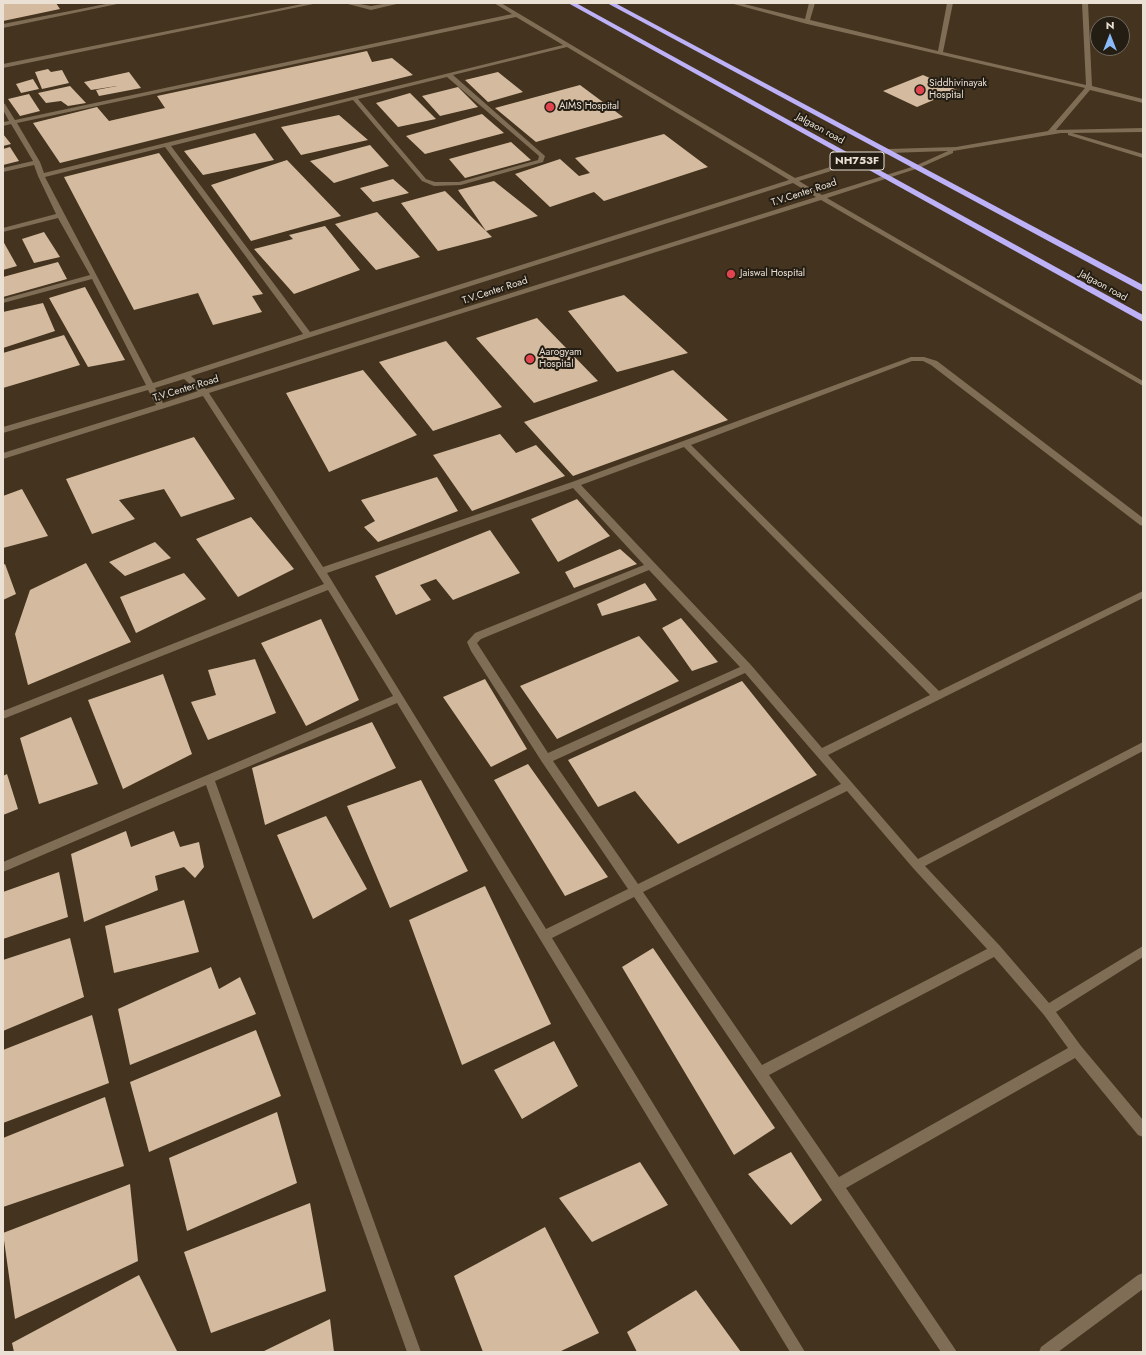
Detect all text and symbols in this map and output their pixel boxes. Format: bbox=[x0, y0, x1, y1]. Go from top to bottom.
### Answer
north arrow bbox=[1090, 16, 1130, 56]
text: N bbox=[1106, 17, 1114, 33]
place label: Siddhivinayak Hospital bbox=[929, 78, 987, 102]
marker: Siddhivinayak Hospital bbox=[914, 84, 926, 96]
marker: AIMS Hospital bbox=[544, 101, 556, 113]
place label: AIMS Hospital bbox=[559, 101, 619, 113]
street label: Jalgaon road bbox=[794, 111, 846, 147]
road number: NH753F bbox=[830, 152, 884, 170]
street label: T.V.Center Road bbox=[770, 177, 838, 209]
marker: Jaiswal Hospital bbox=[725, 268, 737, 280]
place label: Jaiswal Hospital bbox=[740, 268, 805, 280]
street label: Jalgaon road bbox=[1077, 268, 1129, 304]
street label: T.V.Center Road bbox=[461, 275, 529, 307]
place label: Aarogyam Hospital bbox=[539, 347, 582, 370]
marker: Aarogyam Hospital bbox=[524, 353, 536, 365]
street label: T.V.Center Road bbox=[152, 373, 220, 405]

